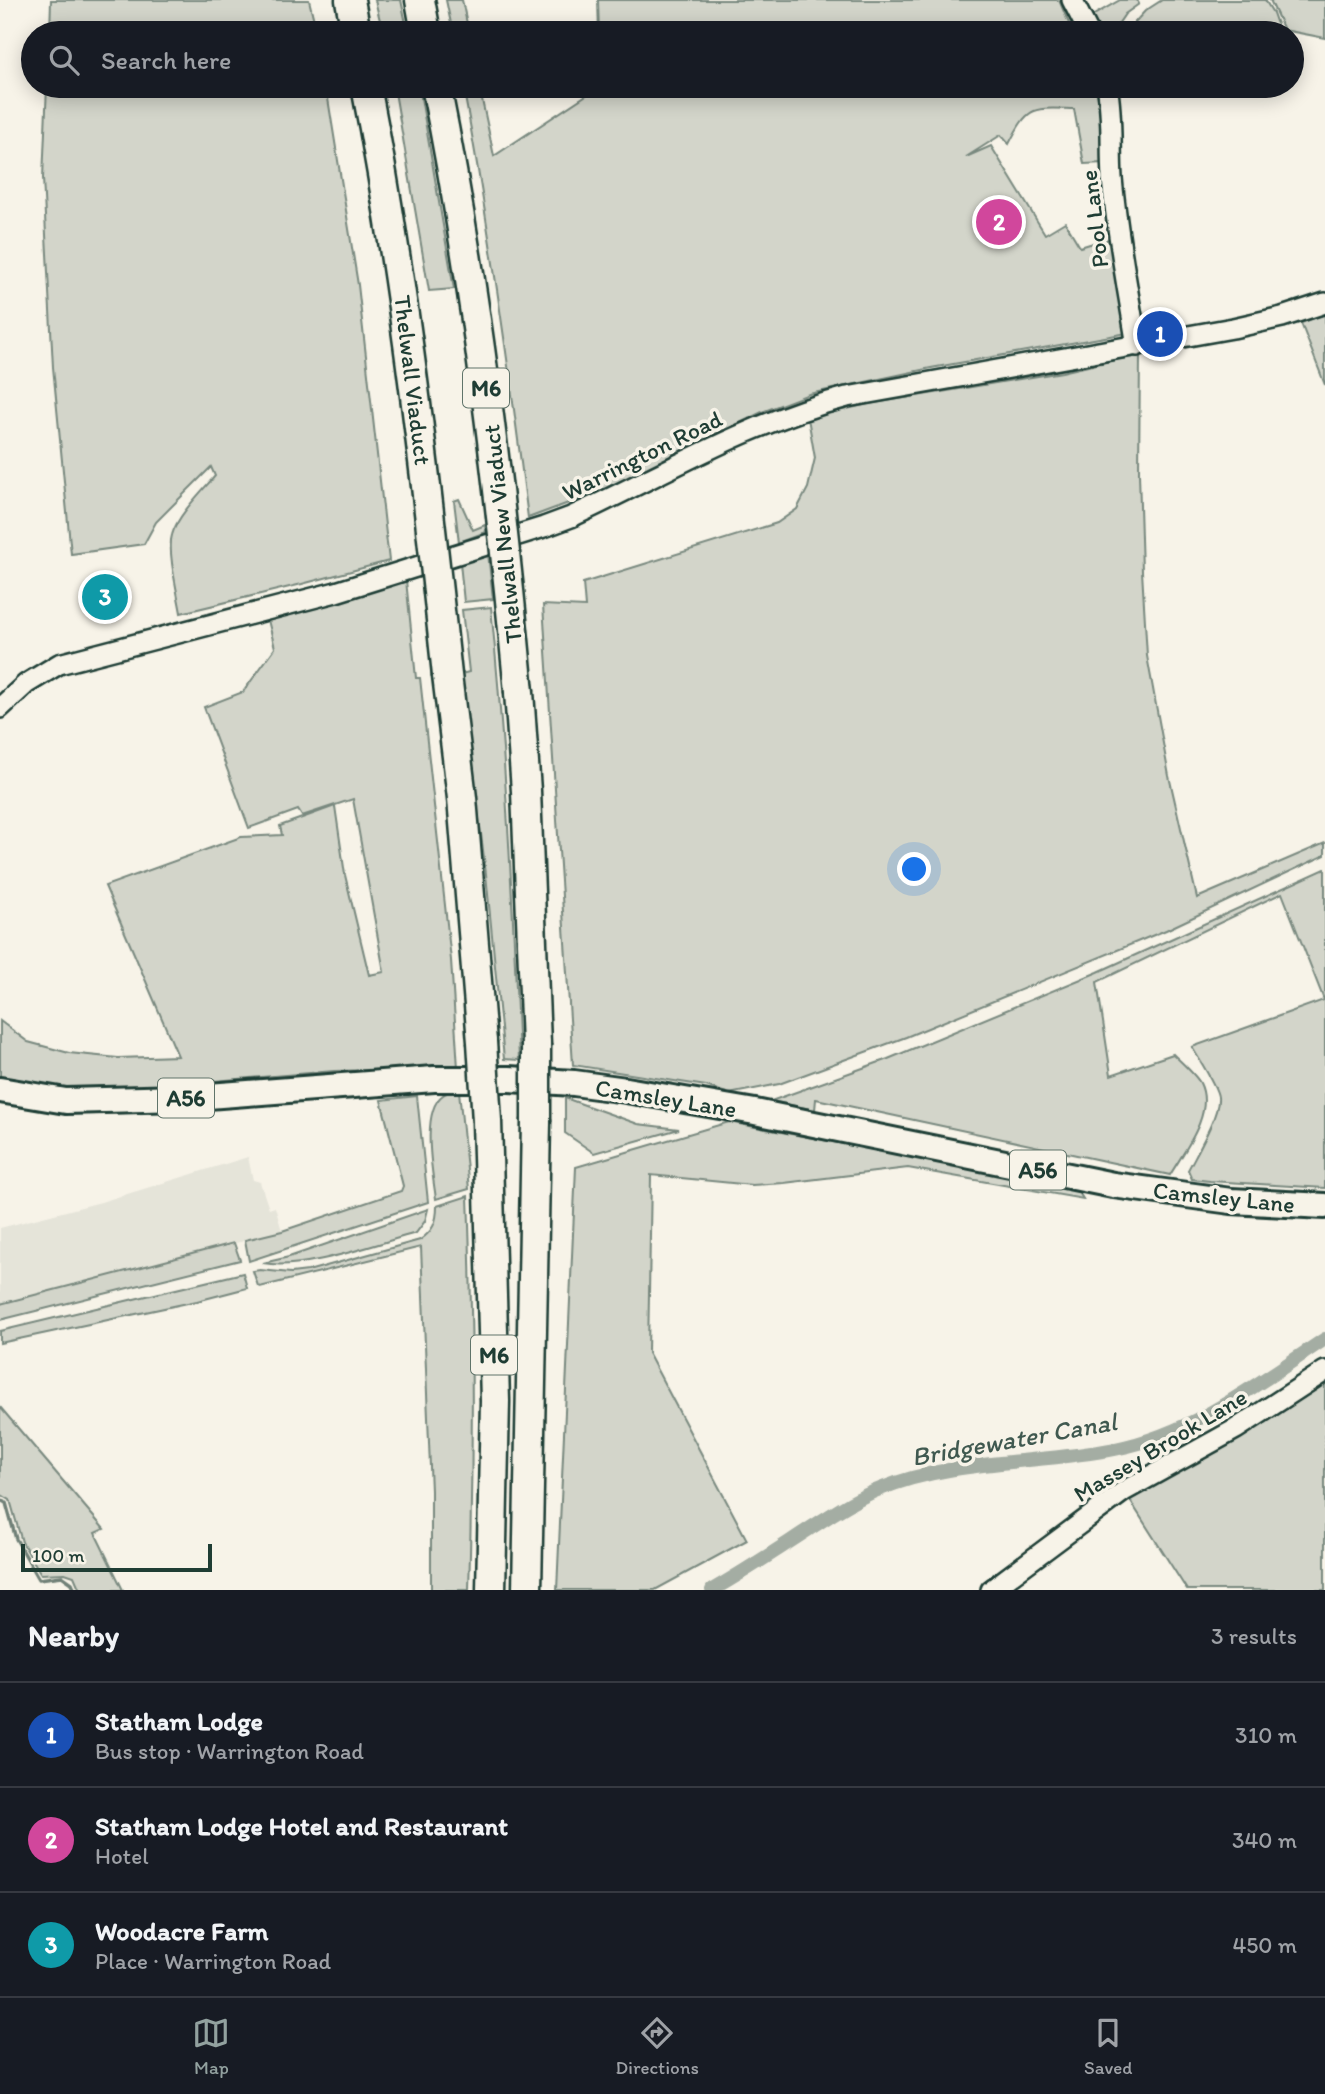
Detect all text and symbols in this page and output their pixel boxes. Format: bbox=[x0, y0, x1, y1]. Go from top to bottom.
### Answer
search box bbox=[21, 21, 1304, 98]
icon: search bbox=[45, 41, 83, 79]
text: Search here bbox=[101, 44, 231, 76]
street label: Pool Lane bbox=[1074, 168, 1114, 270]
pin: 2 bbox=[976, 196, 1022, 248]
street label: Thelwall Viaduct bbox=[388, 293, 438, 467]
pin: 1 bbox=[1137, 308, 1183, 360]
road number: M6 bbox=[463, 368, 509, 408]
street label: Warrington Road bbox=[557, 404, 727, 506]
street label: Thelwall New Viaduct bbox=[476, 423, 528, 645]
pin: 3 bbox=[82, 571, 128, 623]
your location bbox=[897, 852, 931, 886]
street label: Camsley Lane bbox=[593, 1073, 739, 1123]
road number: A56 bbox=[158, 1078, 214, 1118]
road number: A56 bbox=[1010, 1150, 1066, 1190]
street label: Camsley Lane bbox=[1152, 1175, 1296, 1219]
road number: M6 bbox=[471, 1336, 517, 1374]
street label: Massey Brook Lane bbox=[1068, 1382, 1252, 1508]
water label: Bridgewater Canal bbox=[909, 1405, 1121, 1473]
scale bar bbox=[21, 1541, 212, 1573]
text: 100 m bbox=[32, 1544, 84, 1567]
text: Nearby bbox=[28, 1617, 119, 1654]
text: 3 results bbox=[1211, 1622, 1297, 1650]
text: Statham Lodge bbox=[95, 1705, 263, 1737]
text: 1 bbox=[46, 1721, 56, 1749]
text: 310 m bbox=[1235, 1721, 1297, 1749]
text: Bus stop · Warrington Road bbox=[95, 1737, 364, 1765]
text: Statham Lodge Hotel and Restaurant bbox=[95, 1810, 508, 1842]
text: 2 bbox=[45, 1826, 57, 1854]
text: 340 m bbox=[1232, 1826, 1297, 1854]
text: Hotel bbox=[95, 1842, 149, 1870]
text: Woodacre Farm bbox=[95, 1915, 269, 1947]
text: 3 bbox=[45, 1931, 57, 1959]
text: 450 m bbox=[1232, 1931, 1297, 1959]
text: Place · Warrington Road bbox=[95, 1947, 331, 1975]
tab: Map bbox=[192, 2014, 230, 2079]
tab: Directions bbox=[615, 2014, 699, 2079]
tab: Saved bbox=[1084, 2014, 1132, 2079]

